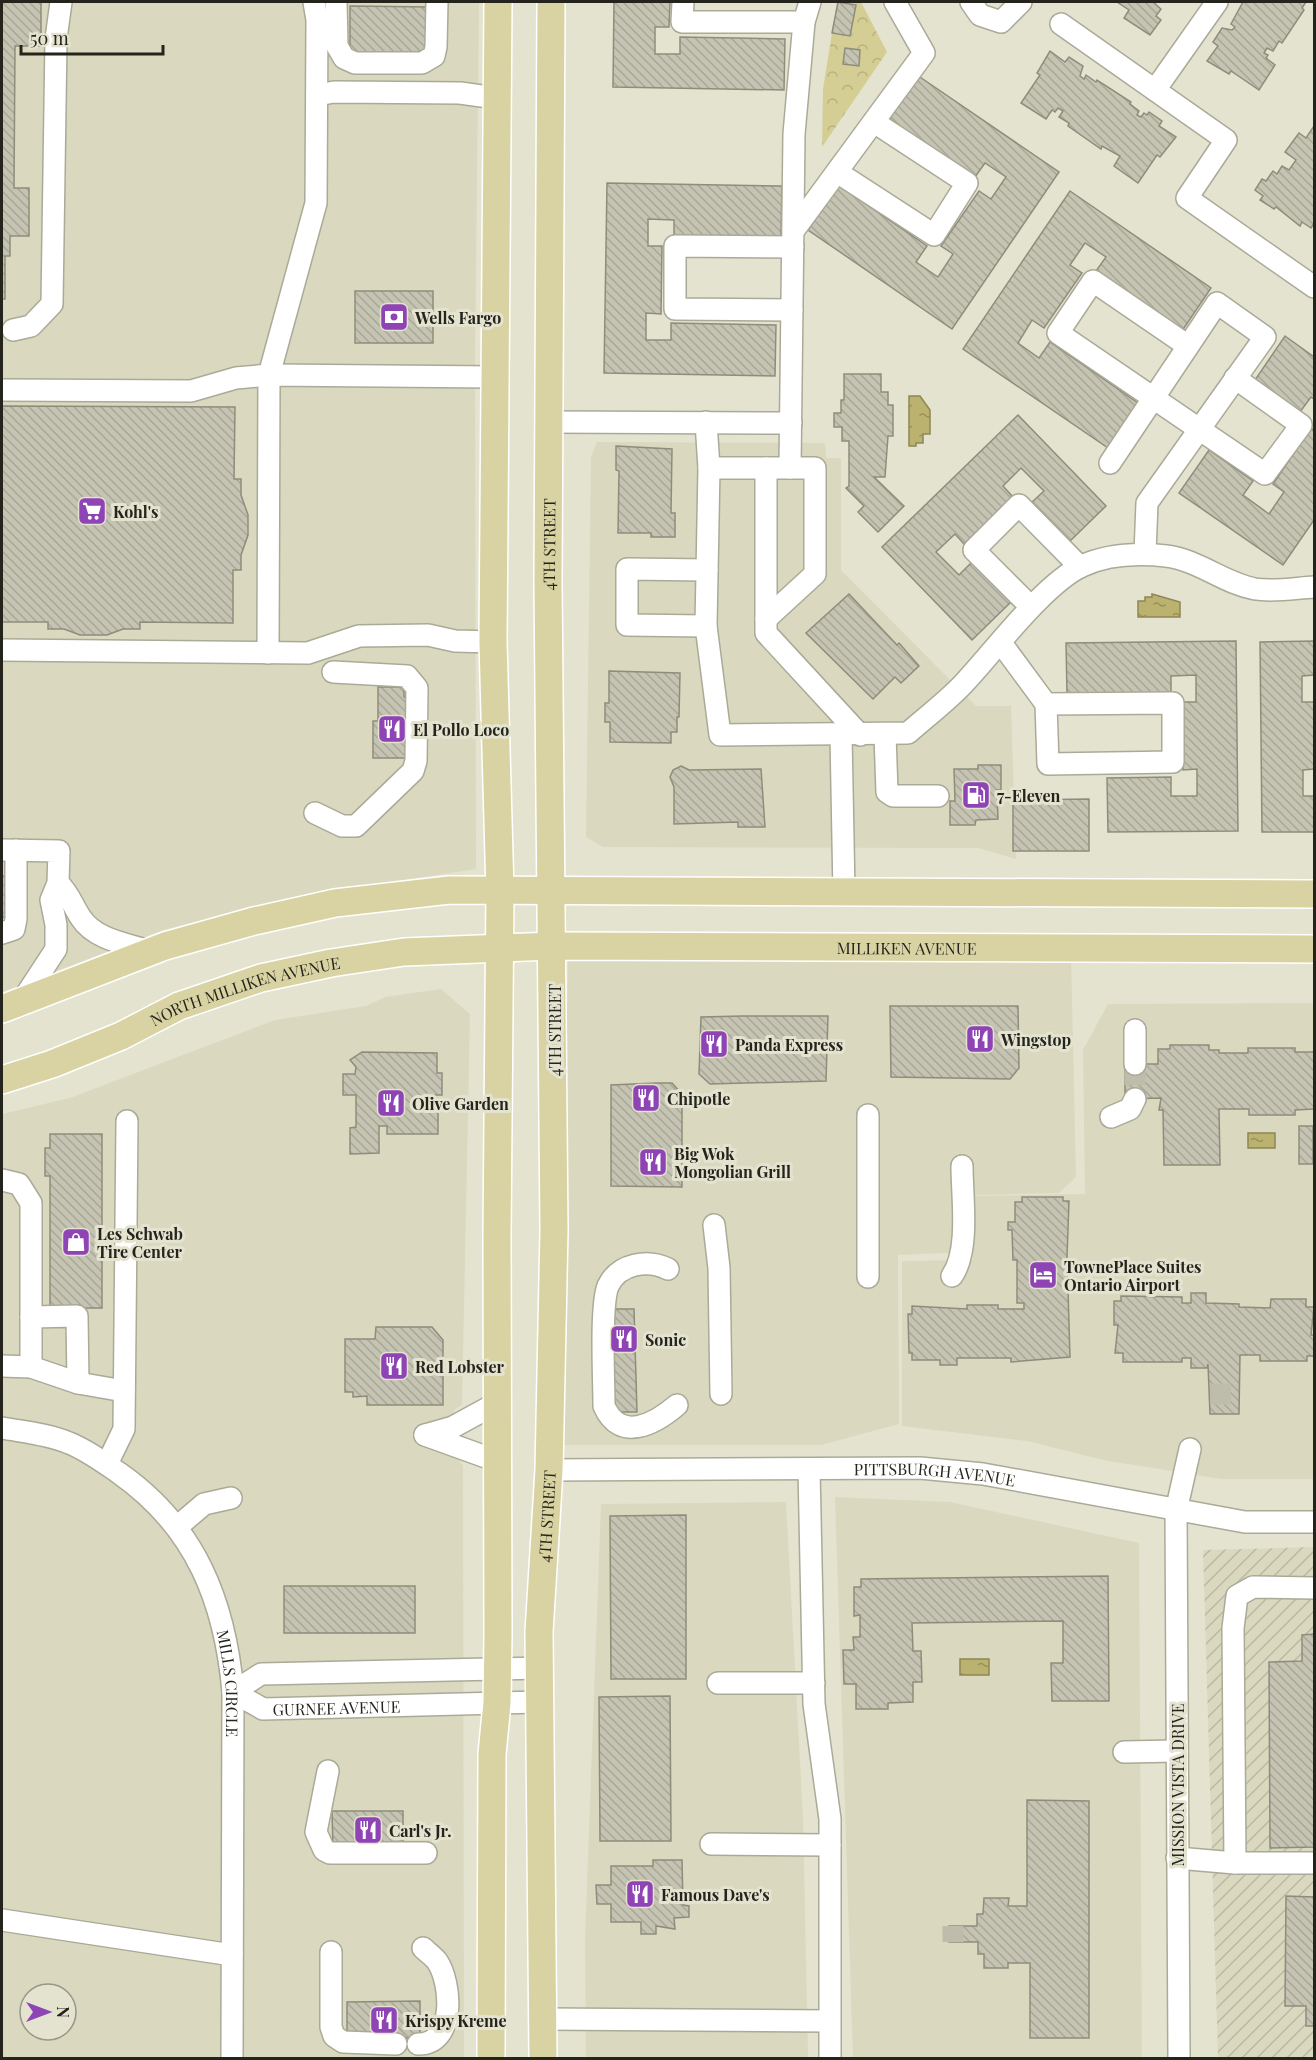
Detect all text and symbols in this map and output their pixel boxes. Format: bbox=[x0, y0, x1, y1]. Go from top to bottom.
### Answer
scale bar bbox=[21, 18, 164, 56]
text: 50 m bbox=[30, 26, 69, 50]
bank icon: Wells Fargo bbox=[378, 301, 410, 333]
place label: Wells Fargo bbox=[414, 307, 501, 328]
supermarket icon: Kohl's bbox=[76, 495, 108, 527]
street label: 4TH STREET bbox=[537, 498, 559, 591]
place label: Kohl's bbox=[113, 501, 158, 522]
restaurant icon: El Pollo Loco bbox=[376, 713, 408, 745]
place label: El Pollo Loco bbox=[413, 719, 509, 740]
fuel station icon: 7-Eleven bbox=[960, 779, 992, 811]
place label: 7-Eleven bbox=[997, 785, 1060, 806]
street label: MILLIKEN AVENUE bbox=[837, 937, 976, 958]
street label: NORTH MILLIKEN AVENUE bbox=[146, 951, 341, 1030]
street label: 4TH STREET bbox=[544, 984, 565, 1076]
restaurant icon: Wingstop bbox=[964, 1023, 996, 1055]
restaurant icon: Panda Express bbox=[698, 1028, 730, 1060]
place label: Wingstop bbox=[1000, 1029, 1071, 1050]
place label: Panda Express bbox=[735, 1034, 843, 1055]
restaurant icon: Chipotle bbox=[630, 1082, 662, 1114]
restaurant icon: Olive Garden bbox=[375, 1087, 407, 1119]
place label: Chipotle bbox=[667, 1088, 730, 1109]
place label: Olive Garden bbox=[412, 1093, 509, 1114]
place label: Big Wok Mongolian Grill bbox=[674, 1143, 791, 1182]
restaurant icon: Big Wok Mongolian Grill bbox=[637, 1146, 669, 1178]
place label: Les Schwab Tire Center bbox=[97, 1223, 183, 1262]
shop icon: Les Schwab Tire Center bbox=[60, 1226, 92, 1258]
place label: TownePlace Suites Ontario Airport bbox=[1064, 1256, 1201, 1295]
hotel icon: TownePlace Suites Ontario Airport bbox=[1027, 1259, 1059, 1291]
restaurant icon: Sonic bbox=[608, 1323, 640, 1355]
place label: Sonic bbox=[645, 1329, 686, 1350]
restaurant icon: Red Lobster bbox=[378, 1350, 410, 1382]
place label: Red Lobster bbox=[415, 1356, 505, 1377]
street label: PITTSBURGH AVENUE bbox=[854, 1457, 1017, 1490]
street label: 4TH STREET bbox=[533, 1469, 559, 1563]
street label: MILLS CIRCLE bbox=[213, 1627, 244, 1737]
street label: GURNEE AVENUE bbox=[272, 1695, 401, 1719]
street label: MISSION VISTA DRIVE bbox=[1167, 1704, 1188, 1866]
restaurant icon: Carl's Jr. bbox=[352, 1814, 384, 1846]
place label: Carl's Jr. bbox=[389, 1820, 452, 1841]
restaurant icon: Famous Dave's bbox=[624, 1878, 656, 1910]
place label: Famous Dave's bbox=[661, 1884, 770, 1905]
north arrow bbox=[18, 1982, 78, 2042]
restaurant icon: Krispy Kreme bbox=[368, 2004, 400, 2036]
text: N bbox=[53, 2006, 74, 2018]
place label: Krispy Kreme bbox=[405, 2010, 506, 2031]

